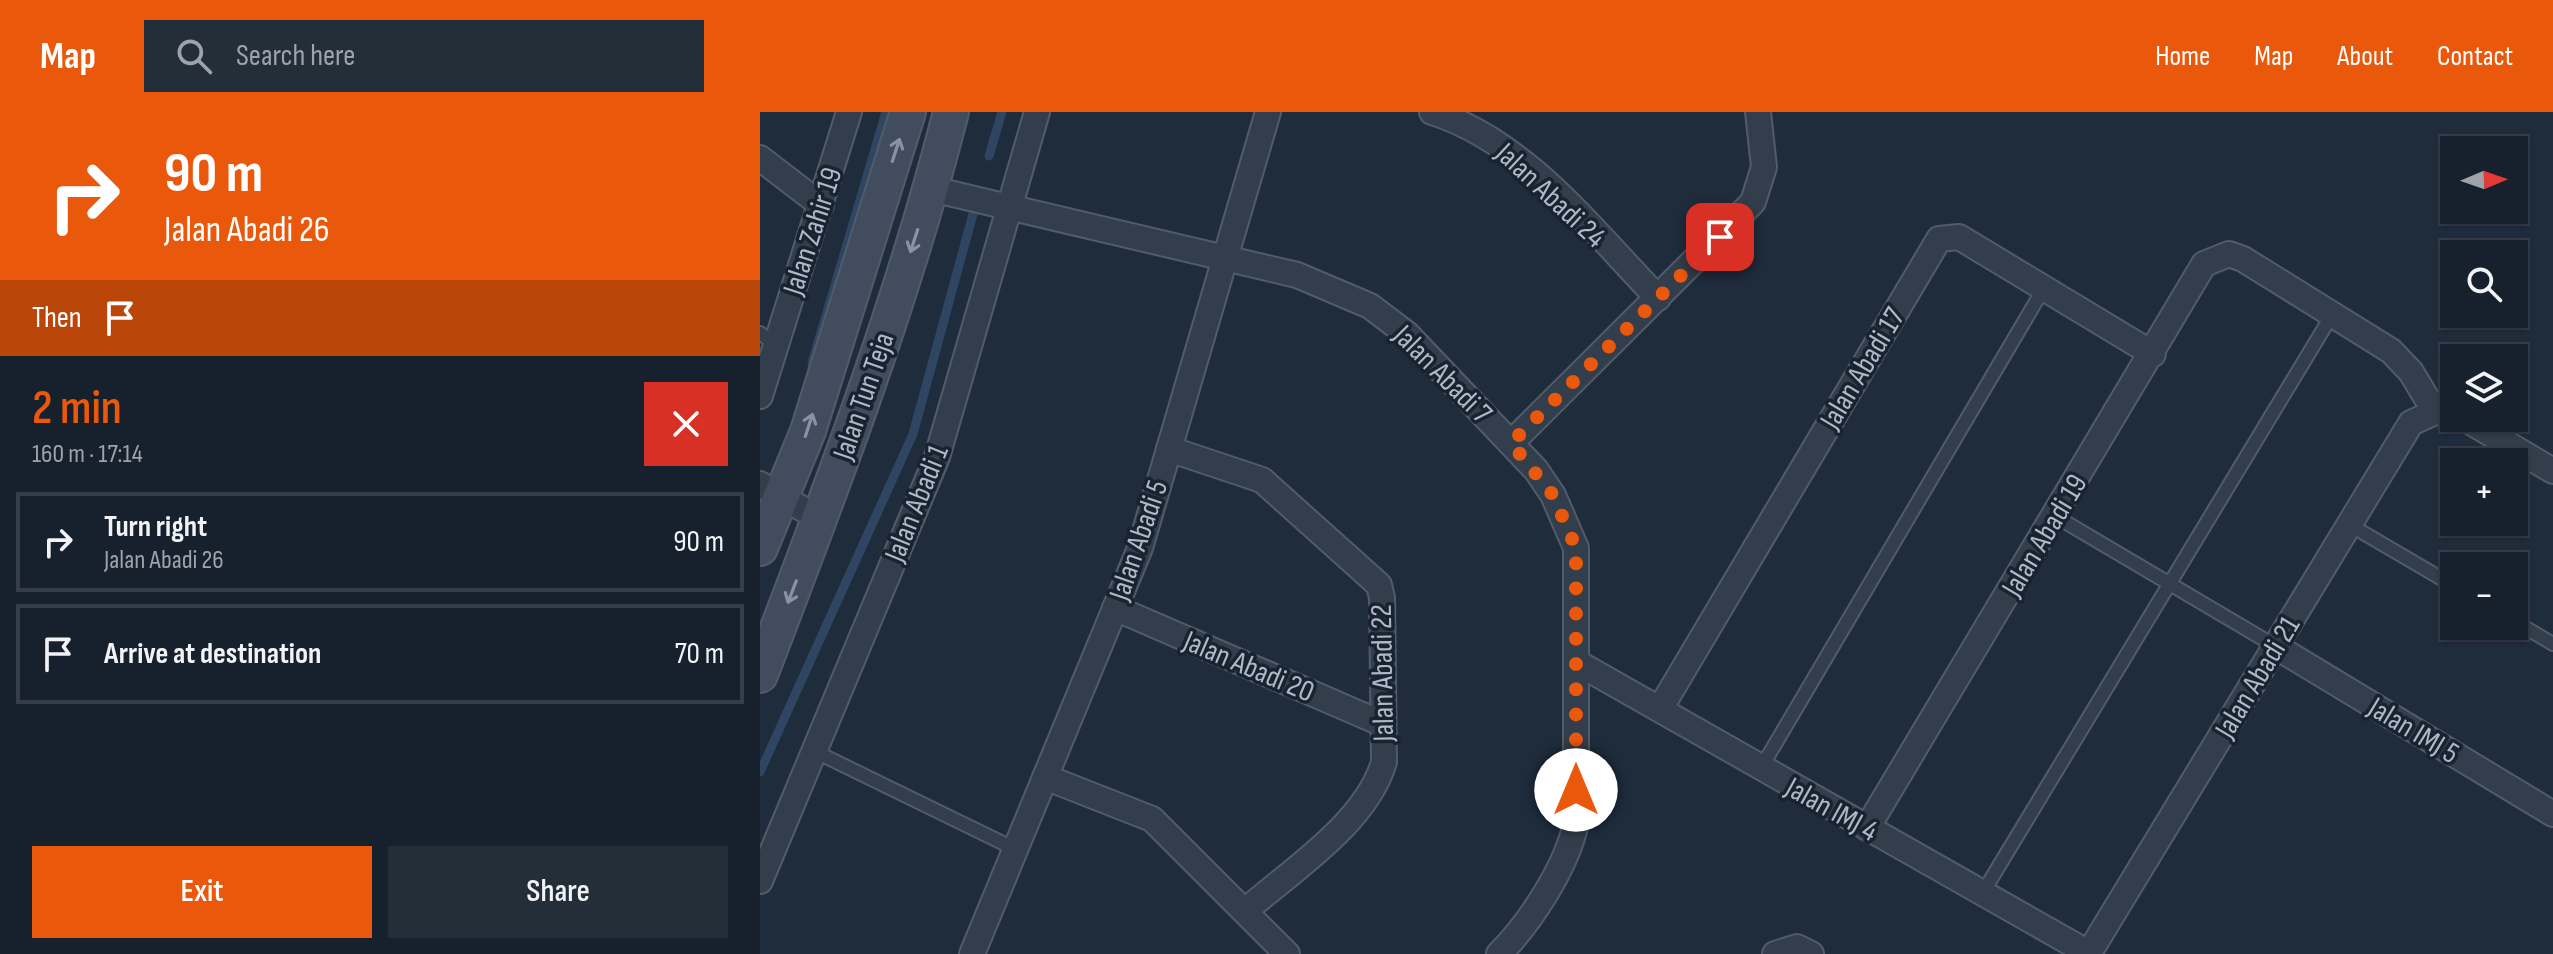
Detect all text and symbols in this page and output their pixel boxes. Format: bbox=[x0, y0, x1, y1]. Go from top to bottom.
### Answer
search box bbox=[144, 20, 704, 92]
text: Map bbox=[40, 34, 96, 79]
icon: search bbox=[172, 34, 216, 78]
text: Search here bbox=[236, 38, 355, 74]
text: Home bbox=[2155, 40, 2210, 73]
text: Map bbox=[2254, 40, 2293, 73]
text: About bbox=[2337, 40, 2393, 73]
text: Contact bbox=[2437, 40, 2513, 73]
street label: Jalan Abadi 24 bbox=[1487, 135, 1613, 256]
north arrow bbox=[2440, 136, 2528, 224]
map controls bbox=[2440, 136, 2528, 640]
one-way arrow bbox=[889, 138, 904, 164]
text: 90 m bbox=[164, 141, 263, 208]
icon: right bbox=[32, 144, 136, 248]
street label: Jalan Zahir 19 bbox=[775, 163, 850, 300]
pin bbox=[1686, 203, 1754, 271]
text: Jalan Abadi 26 bbox=[164, 209, 330, 252]
icon: arrive bbox=[1698, 215, 1742, 259]
one-way arrow bbox=[906, 228, 921, 253]
button: search bbox=[2440, 240, 2528, 328]
icon: arrive bbox=[98, 296, 142, 340]
text: Then bbox=[32, 300, 82, 336]
street label: Jalan Abadi 17 bbox=[1812, 301, 1913, 436]
street label: Jalan Abadi 7 bbox=[1385, 317, 1499, 431]
street label: Jalan Tun Teja bbox=[825, 328, 902, 465]
button: layers bbox=[2440, 344, 2528, 432]
text: 2 min bbox=[32, 380, 122, 437]
button: close bbox=[644, 382, 728, 466]
one-way arrow bbox=[803, 413, 818, 438]
text: 160 m · 17:14 bbox=[32, 439, 143, 470]
street label: Jalan Abadi 1 bbox=[877, 439, 957, 568]
button: + bbox=[2440, 448, 2528, 536]
street label: Jalan Abadi 19 bbox=[1994, 468, 2095, 604]
street label: Jalan Abadi 5 bbox=[1101, 476, 1176, 606]
text: Turn right bbox=[104, 509, 207, 545]
icon: right bbox=[36, 520, 80, 564]
text: 90 m bbox=[673, 524, 724, 560]
text: Jalan Abadi 26 bbox=[104, 545, 224, 576]
button: − bbox=[2440, 552, 2528, 640]
one-way arrow bbox=[784, 579, 798, 604]
street label: Jalan Abadi 22 bbox=[1364, 604, 1402, 743]
street label: Jalan Abadi 21 bbox=[2207, 610, 2308, 746]
street label: Jalan Abadi 20 bbox=[1177, 623, 1319, 710]
icon: arrive bbox=[36, 632, 80, 676]
text: Arrive at destination bbox=[104, 636, 321, 672]
text: 70 m bbox=[675, 636, 724, 672]
street label: Jalan IMJ 5 bbox=[2361, 689, 2465, 772]
position arrow bbox=[1534, 748, 1618, 832]
street label: Jalan IMJ 4 bbox=[1778, 769, 1884, 850]
button: Exit bbox=[32, 846, 372, 938]
button: Share bbox=[388, 846, 728, 938]

